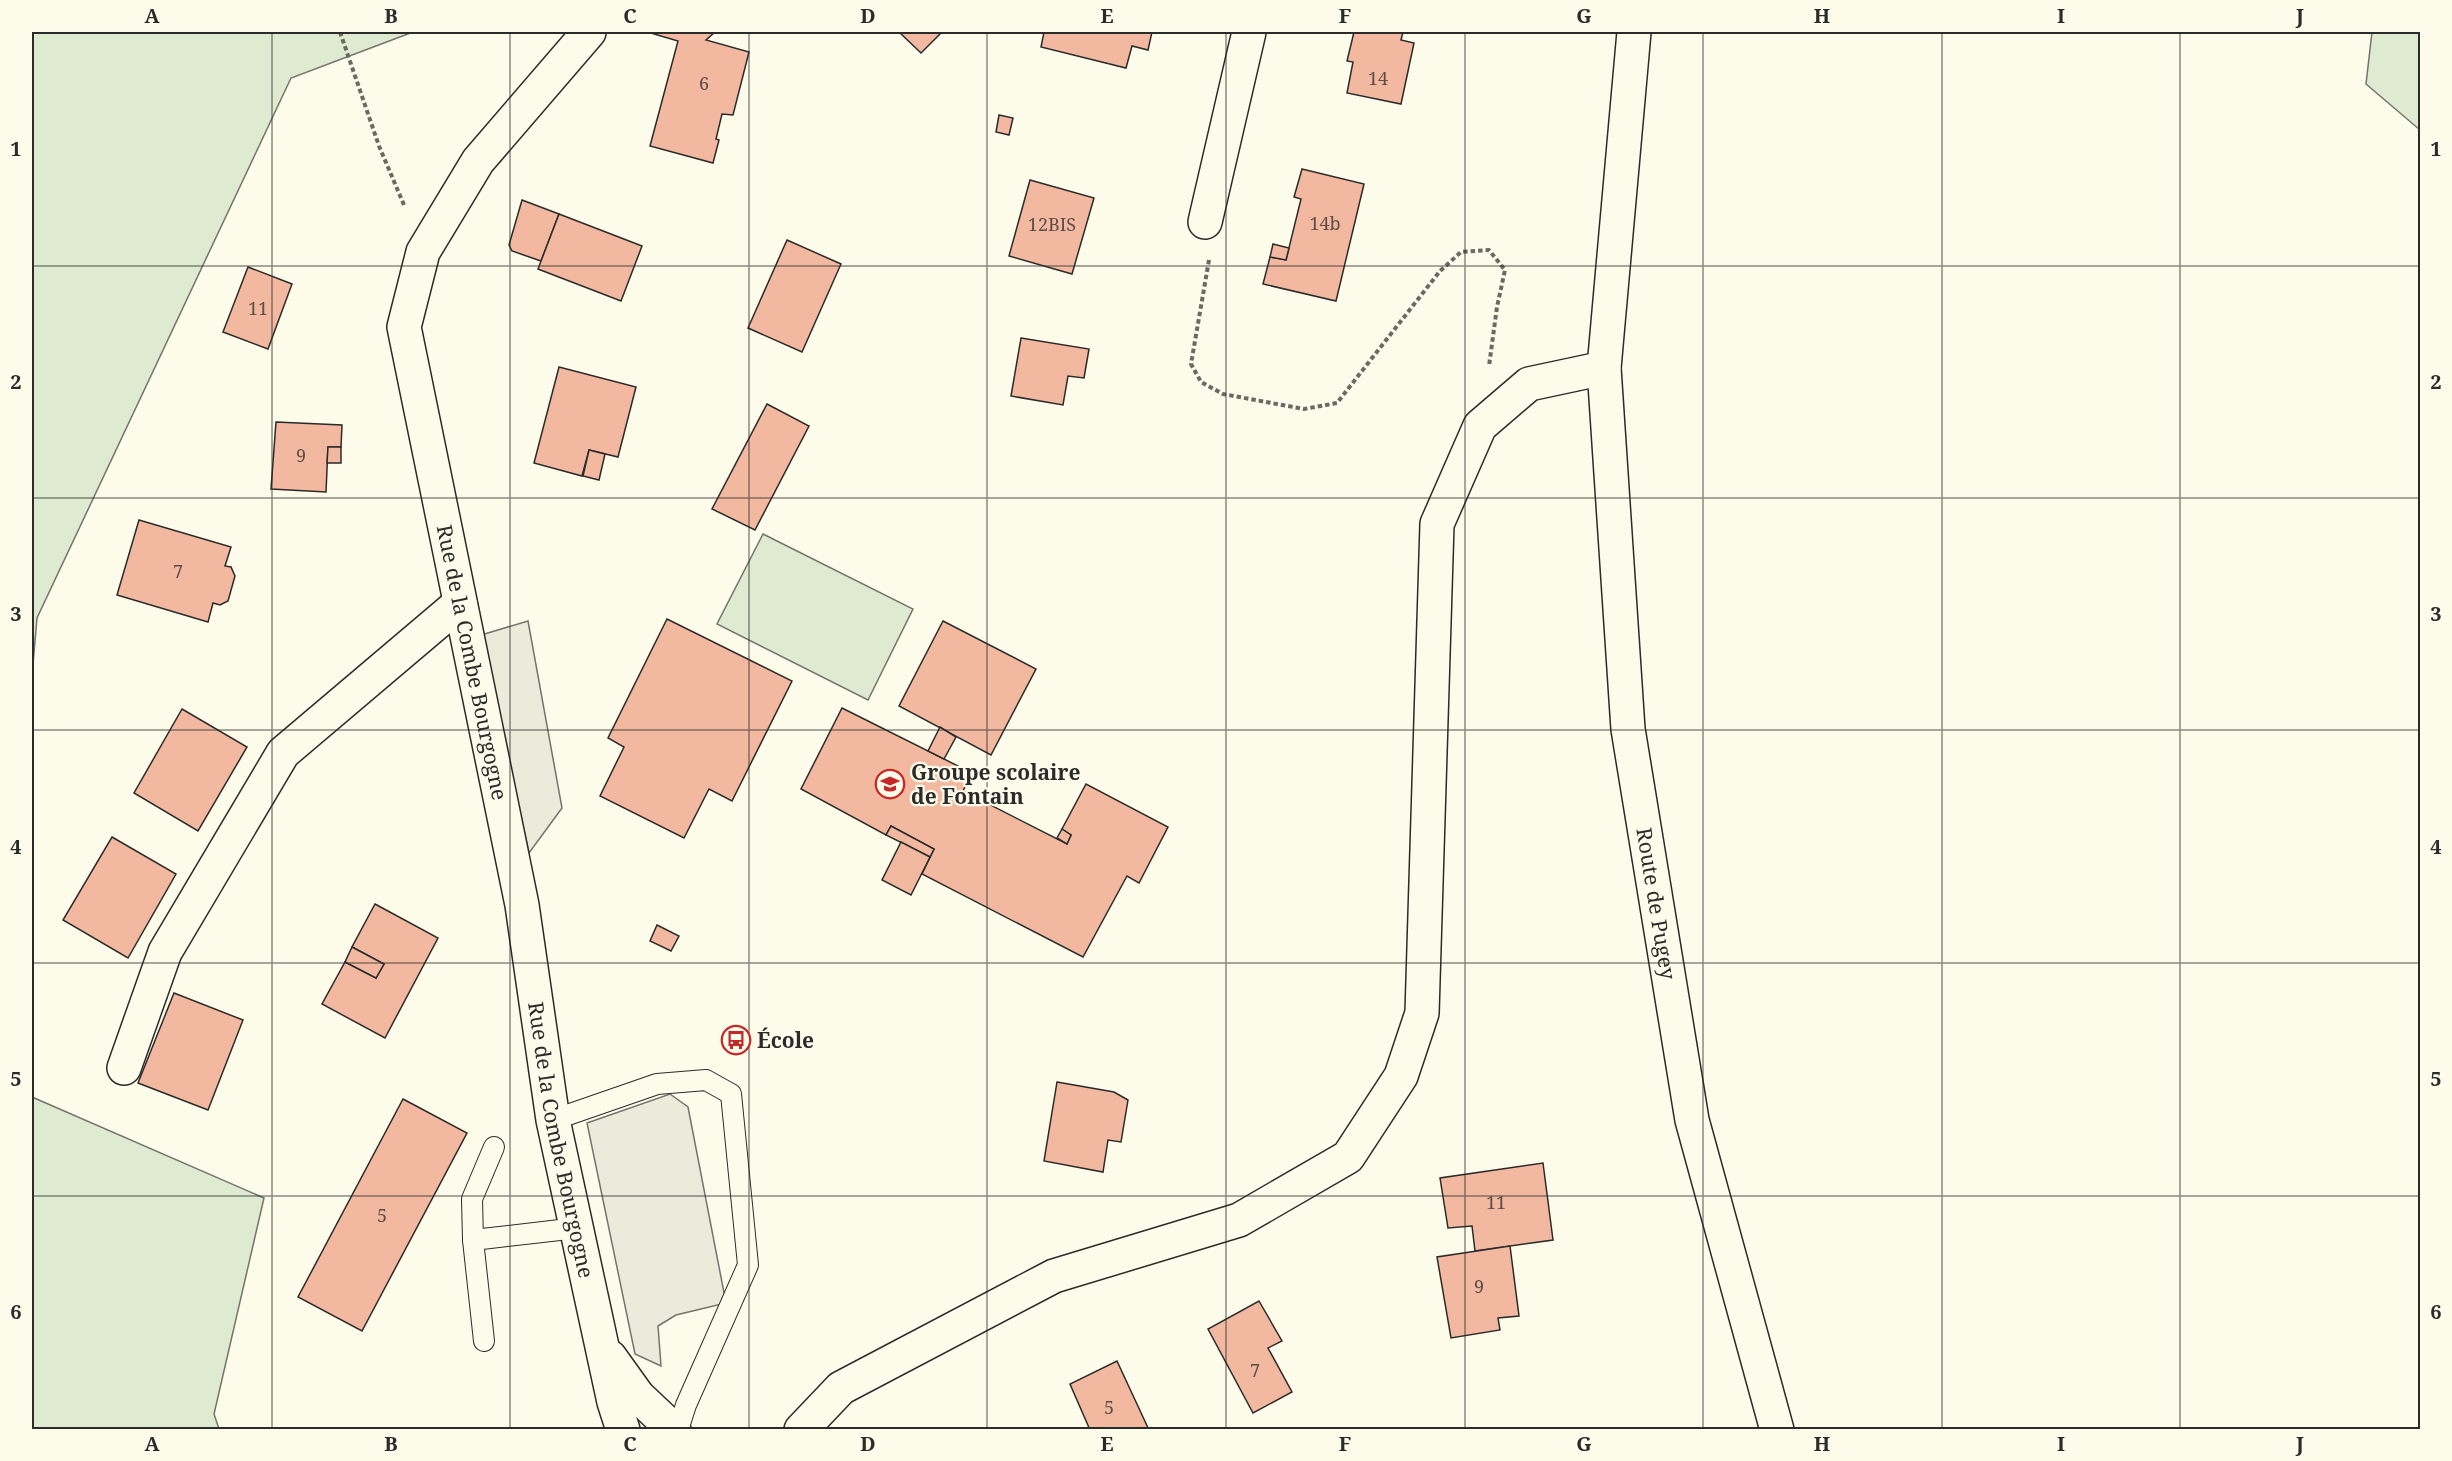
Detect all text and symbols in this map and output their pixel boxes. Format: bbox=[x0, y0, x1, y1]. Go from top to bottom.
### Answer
text: A bbox=[144, 2, 160, 29]
text: B bbox=[384, 2, 398, 29]
text: C bbox=[623, 2, 637, 29]
text: D bbox=[860, 2, 876, 29]
text: E bbox=[1100, 2, 1114, 29]
text: F bbox=[1339, 2, 1351, 29]
text: G bbox=[1576, 2, 1592, 29]
text: H bbox=[1814, 2, 1830, 29]
text: I bbox=[2057, 2, 2065, 29]
text: J bbox=[2295, 2, 2304, 29]
house number: 14 bbox=[1368, 66, 1388, 90]
house number: 6 bbox=[699, 71, 709, 95]
text: 1 bbox=[10, 135, 22, 162]
text: 1 bbox=[2430, 135, 2442, 162]
house number: 14b bbox=[1309, 211, 1341, 235]
house number: 12BIS bbox=[1028, 212, 1076, 236]
house number: 11 bbox=[248, 296, 268, 320]
text: 2 bbox=[10, 368, 22, 395]
text: 2 bbox=[2430, 368, 2442, 395]
house number: 9 bbox=[296, 443, 306, 467]
street label: Rue de la Combe Bourgogne bbox=[431, 522, 514, 802]
house number: 7 bbox=[173, 559, 183, 583]
text: 3 bbox=[10, 600, 22, 627]
text: 3 bbox=[2430, 600, 2442, 627]
place label: Groupe scolaire de Fontain bbox=[911, 758, 1081, 810]
school or university icon: Groupe scolaire de Fontain bbox=[874, 768, 906, 800]
street label: Route de Pugey bbox=[1630, 826, 1683, 982]
text: 4 bbox=[10, 833, 22, 860]
text: 4 bbox=[2430, 833, 2442, 860]
street label: Rue de la Combe Bourgogne bbox=[522, 1000, 601, 1281]
bus stop icon: École bbox=[720, 1024, 752, 1056]
place label: École bbox=[757, 1026, 814, 1054]
text: 5 bbox=[10, 1065, 22, 1092]
text: 5 bbox=[2430, 1065, 2442, 1092]
house number: 11 bbox=[1486, 1190, 1506, 1214]
house number: 5 bbox=[377, 1203, 387, 1227]
house number: 9 bbox=[1474, 1274, 1484, 1298]
text: 6 bbox=[10, 1298, 22, 1325]
text: 6 bbox=[2430, 1298, 2442, 1325]
house number: 7 bbox=[1250, 1358, 1260, 1382]
house number: 5 bbox=[1104, 1395, 1114, 1419]
text: A bbox=[144, 1430, 160, 1457]
text: B bbox=[384, 1430, 398, 1457]
text: C bbox=[623, 1430, 637, 1457]
text: D bbox=[860, 1430, 876, 1457]
text: E bbox=[1100, 1430, 1114, 1457]
text: F bbox=[1339, 1430, 1351, 1457]
text: G bbox=[1576, 1430, 1592, 1457]
text: H bbox=[1814, 1430, 1830, 1457]
text: I bbox=[2057, 1430, 2065, 1457]
text: J bbox=[2295, 1430, 2304, 1457]

